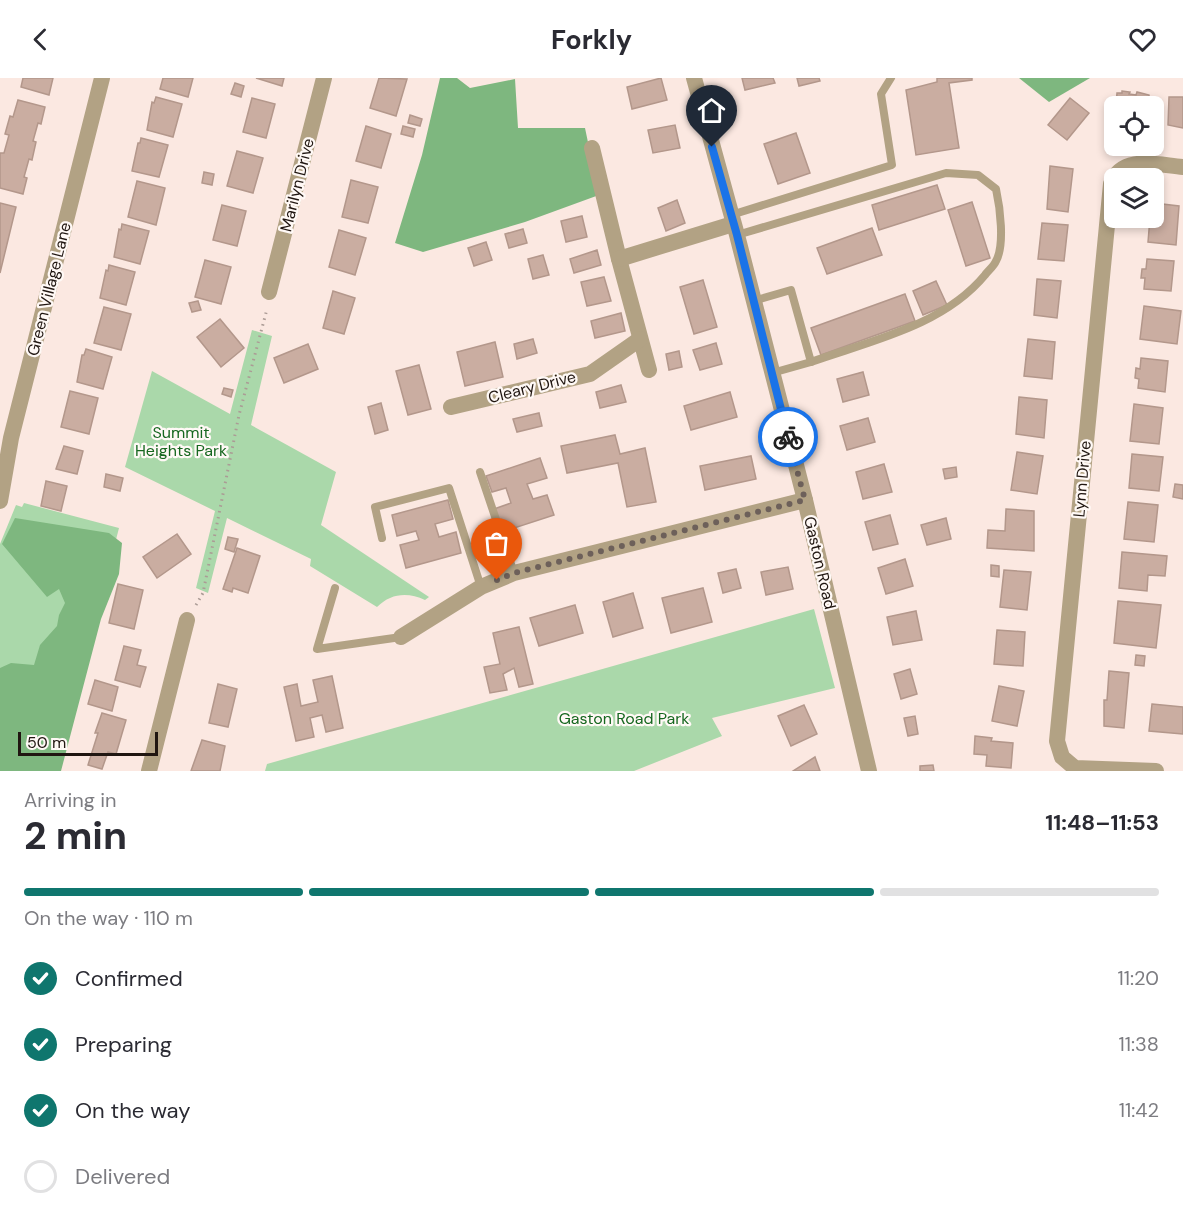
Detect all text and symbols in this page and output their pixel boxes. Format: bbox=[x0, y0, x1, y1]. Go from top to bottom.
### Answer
text: Forkly bbox=[551, 22, 632, 57]
icon: back bbox=[24, 23, 57, 56]
icon: heart bbox=[1126, 23, 1159, 56]
pin bbox=[686, 85, 737, 147]
icon: home bbox=[695, 94, 728, 127]
map controls bbox=[1104, 96, 1164, 228]
button: locate bbox=[1104, 96, 1164, 156]
street label: Marilyn Drive bbox=[275, 136, 319, 234]
button: layers bbox=[1104, 168, 1164, 228]
street label: Green Village Lane bbox=[22, 220, 76, 358]
street label: Cleary Drive bbox=[486, 366, 578, 408]
courier bbox=[758, 407, 818, 467]
icon: bike bbox=[772, 421, 805, 454]
park label: Summit Heights Park bbox=[135, 422, 227, 461]
street label: Lynn Drive bbox=[1068, 440, 1096, 518]
street label: Gaston Road bbox=[799, 514, 841, 612]
pin bbox=[471, 518, 522, 580]
icon: bag bbox=[480, 527, 513, 560]
park label: Gaston Road Park bbox=[559, 708, 689, 729]
scale bar bbox=[18, 729, 158, 756]
text: 50 m bbox=[27, 732, 66, 753]
text: Arriving in bbox=[24, 787, 116, 813]
text: 11:48–11:53 bbox=[1045, 808, 1159, 837]
text: 2 min bbox=[24, 810, 127, 861]
text: On the way · 110 m bbox=[24, 905, 193, 931]
icon: check bbox=[24, 962, 57, 995]
text: Confirmed bbox=[75, 964, 183, 993]
text: 11:20 bbox=[1117, 965, 1159, 991]
icon: check bbox=[24, 1028, 57, 1061]
text: Preparing bbox=[75, 1030, 172, 1059]
text: 11:38 bbox=[1119, 1031, 1159, 1057]
icon: check bbox=[24, 1094, 57, 1127]
text: On the way bbox=[75, 1096, 190, 1125]
text: 11:42 bbox=[1119, 1097, 1159, 1123]
text: Delivered bbox=[75, 1162, 170, 1191]

